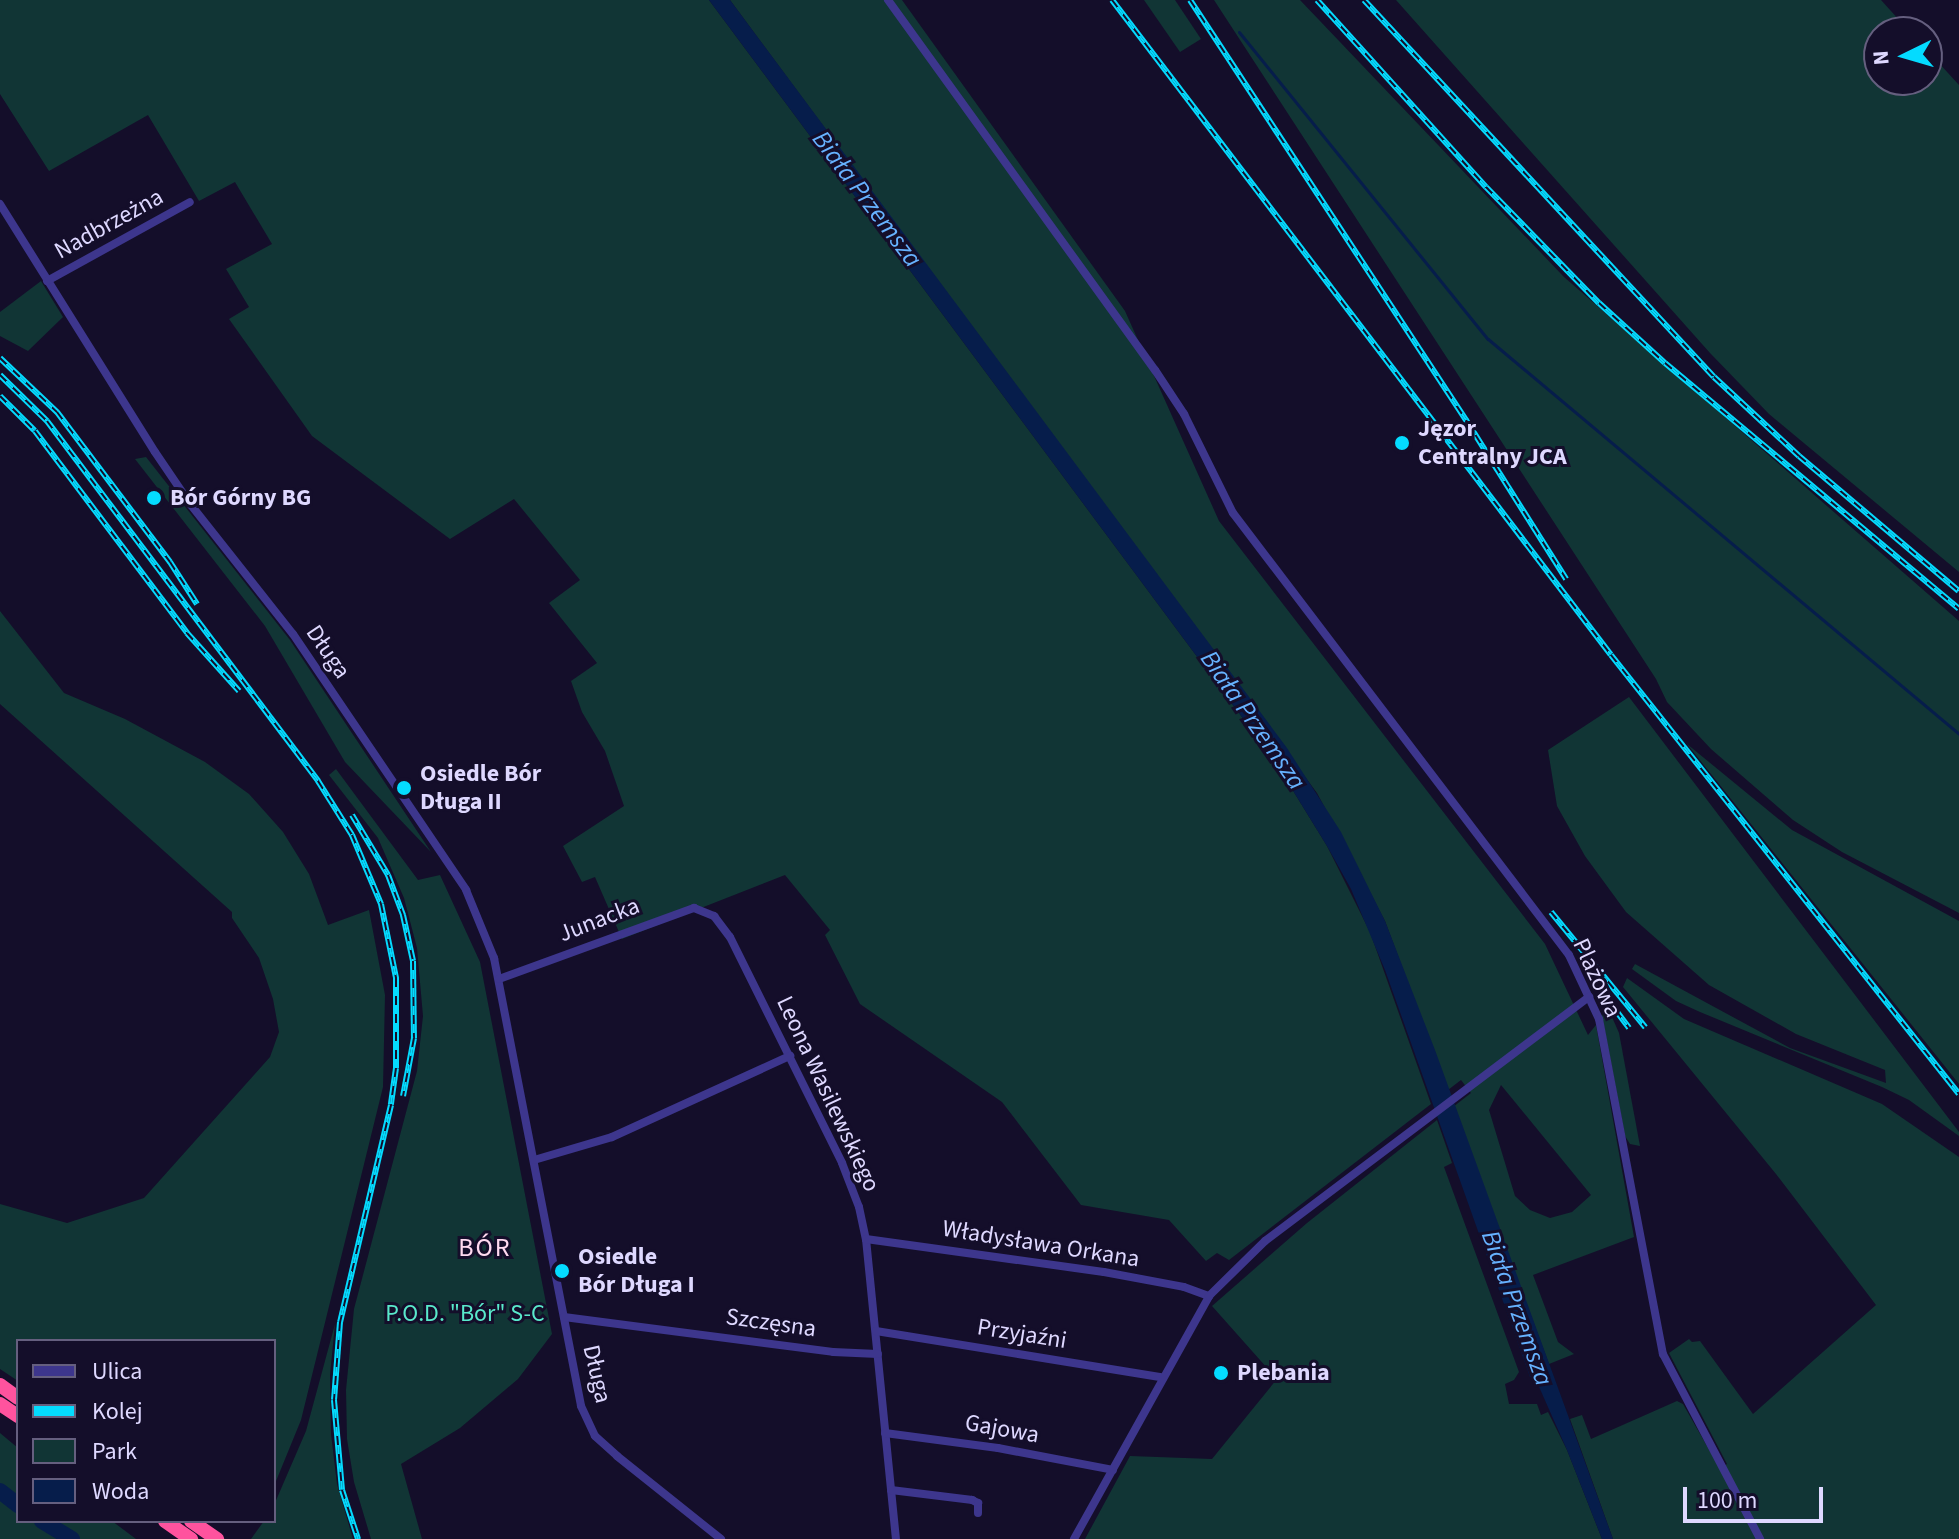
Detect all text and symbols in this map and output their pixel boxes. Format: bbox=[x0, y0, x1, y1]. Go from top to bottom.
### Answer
north arrow bbox=[1863, 16, 1943, 96]
text: N bbox=[1865, 49, 1898, 67]
water label: Biała Przemsza bbox=[806, 125, 928, 273]
street label: Nadbrzeżna bbox=[50, 182, 168, 266]
place label: Jęzor Centralny JCA bbox=[1418, 415, 1567, 471]
marker: Jęzor Centralny JCA bbox=[1393, 434, 1411, 452]
place label: Bór Górny BG bbox=[170, 484, 311, 512]
marker: Bór Górny BG bbox=[145, 489, 163, 507]
street label: Długa bbox=[300, 620, 356, 684]
water label: Biała Przemsza bbox=[1194, 644, 1312, 796]
place label: Osiedle Bór Długa II bbox=[420, 760, 541, 816]
marker: Osiedle Bór Długa II bbox=[395, 779, 413, 797]
street label: Junacka bbox=[554, 891, 644, 949]
street label: Plażowa bbox=[1566, 934, 1628, 1022]
street label: Leona Wasilewskiego bbox=[770, 992, 886, 1196]
street label: Władysława Orkana bbox=[940, 1214, 1142, 1274]
water label: Biała Przemsza bbox=[1474, 1226, 1560, 1390]
district label: BÓR bbox=[458, 1232, 512, 1264]
place label: Osiedle Bór Długa I bbox=[578, 1243, 695, 1299]
marker: Osiedle Bór Długa I bbox=[553, 1262, 571, 1280]
park label: P.O.D. "Bór" S-C bbox=[385, 1300, 545, 1328]
street label: Szczęsna bbox=[724, 1302, 818, 1344]
street label: Przyjaźni bbox=[975, 1313, 1069, 1355]
legend bbox=[16, 1339, 276, 1523]
street label: Długa bbox=[576, 1342, 618, 1406]
text: Ulica bbox=[92, 1354, 142, 1389]
place label: Plebania bbox=[1237, 1359, 1330, 1387]
marker: Plebania bbox=[1212, 1364, 1230, 1382]
text: Kolej bbox=[92, 1394, 143, 1429]
street label: Gajowa bbox=[963, 1408, 1041, 1450]
text: Park bbox=[92, 1434, 137, 1469]
scale bar bbox=[1687, 1471, 1827, 1521]
text: Woda bbox=[92, 1474, 149, 1509]
text: 100 m bbox=[1697, 1483, 1757, 1518]

